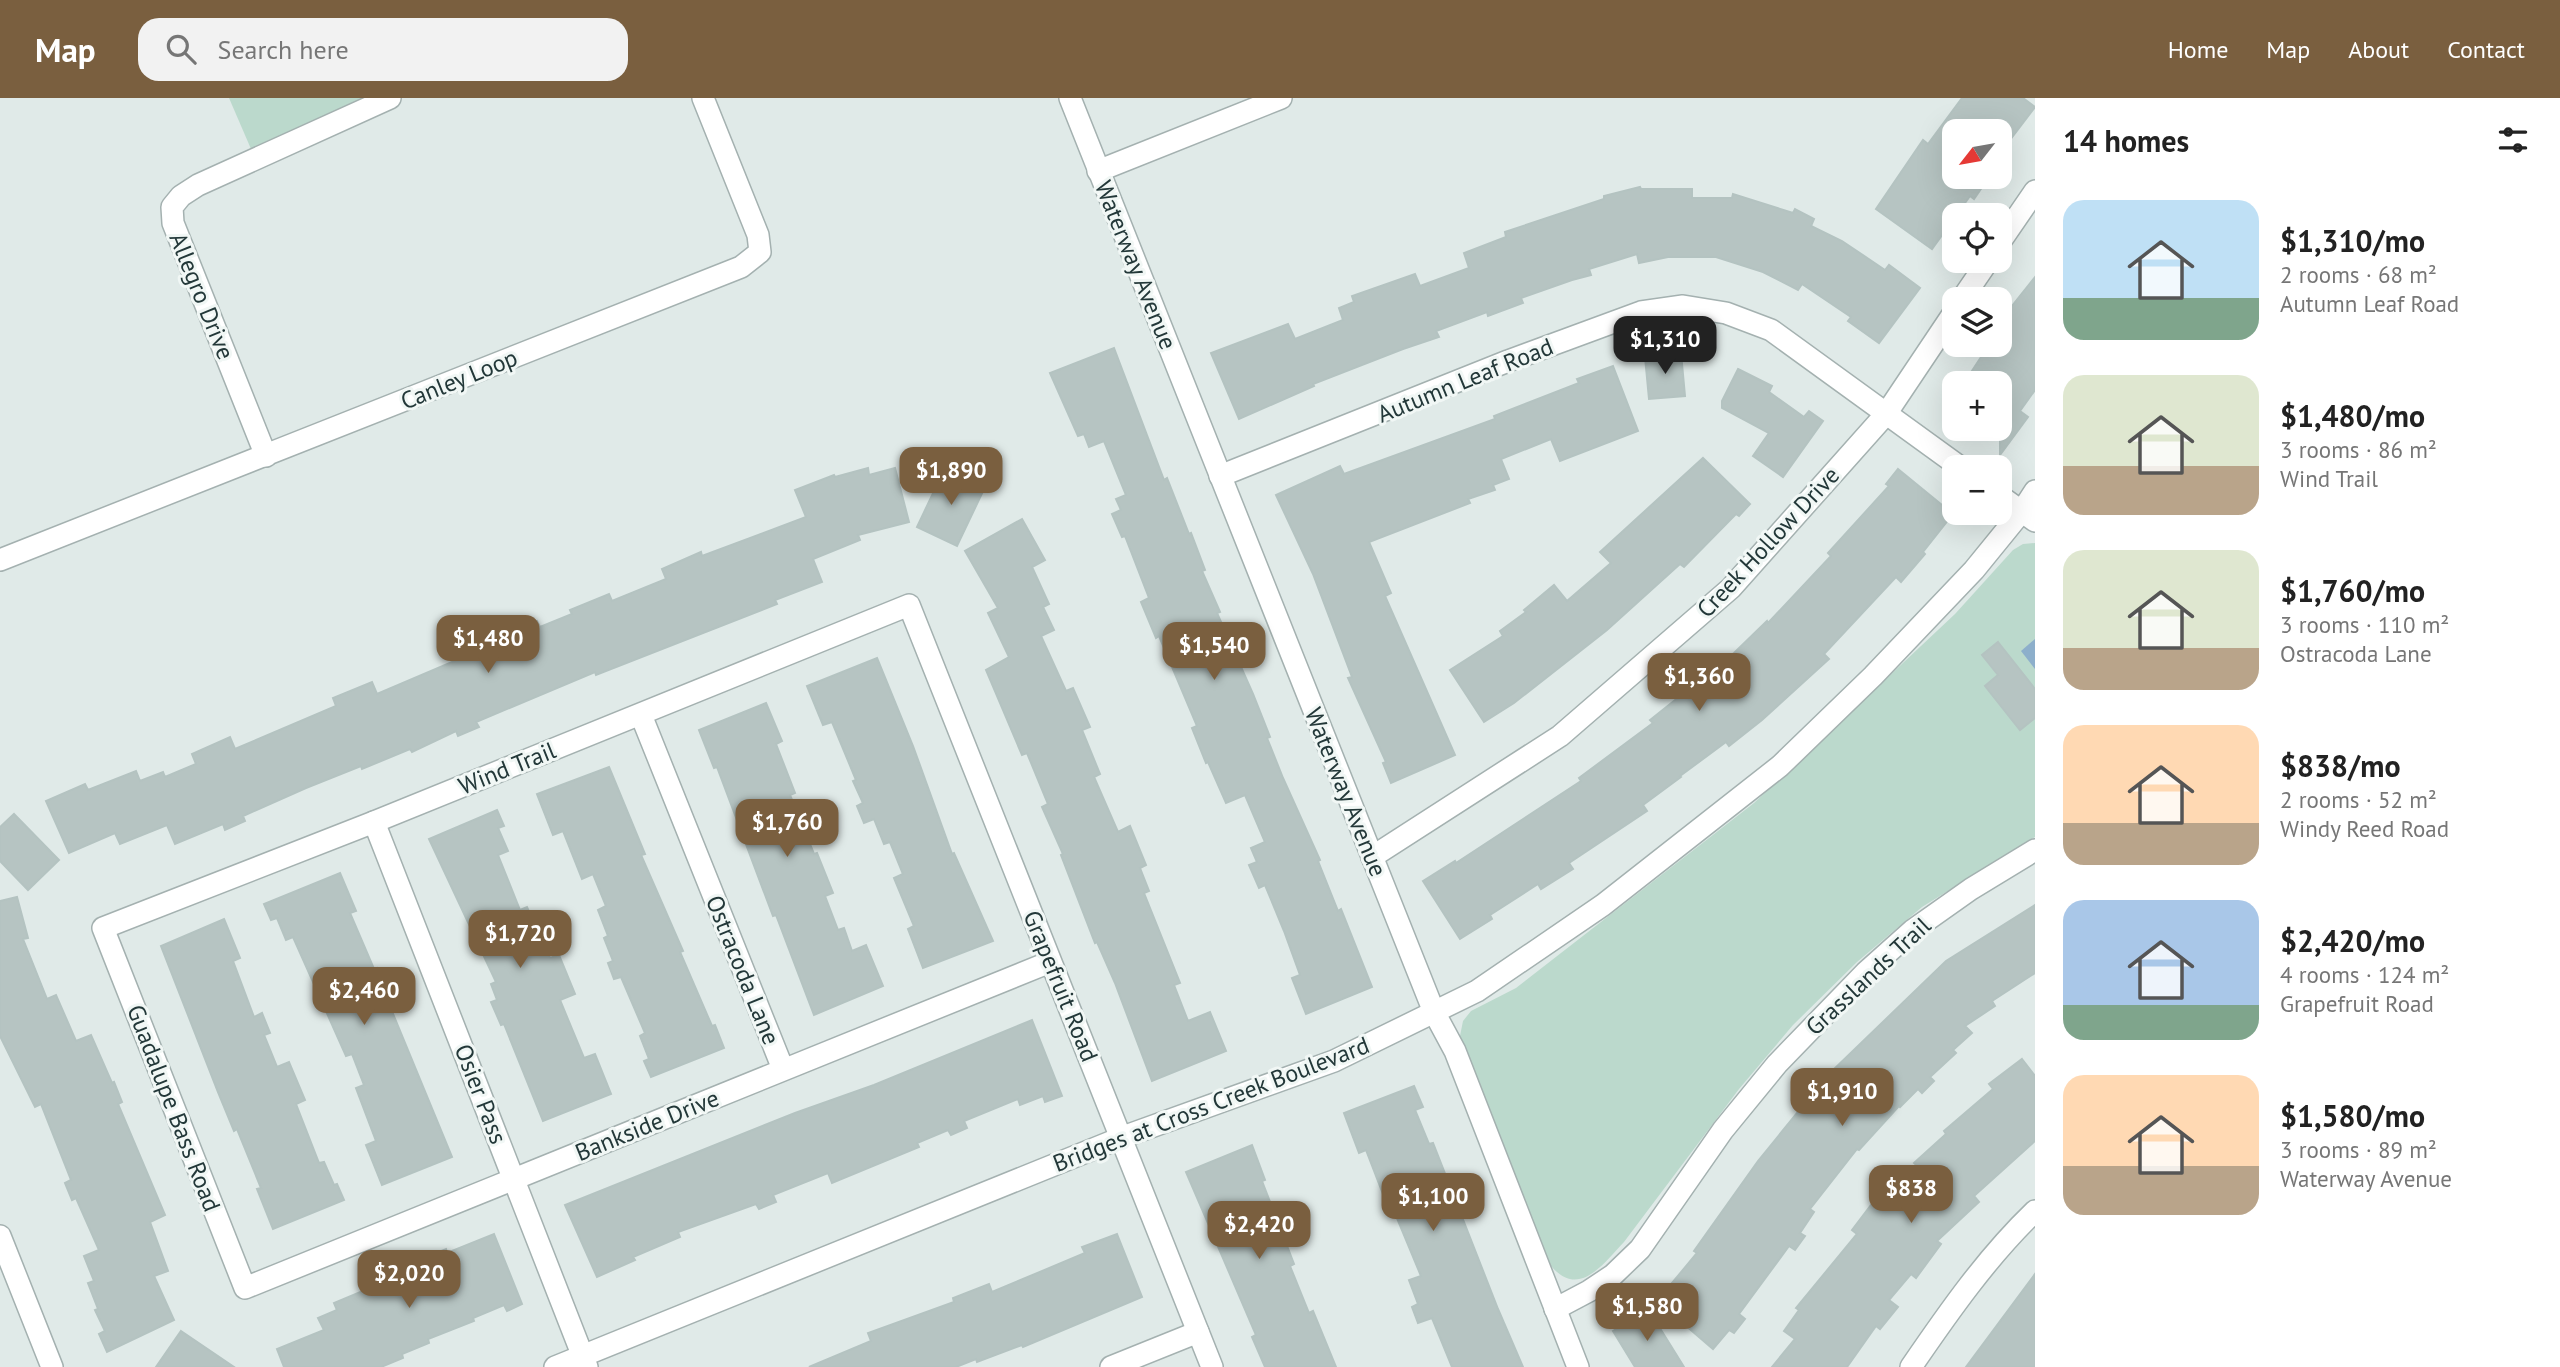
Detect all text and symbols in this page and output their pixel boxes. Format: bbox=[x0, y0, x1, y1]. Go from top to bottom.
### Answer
search box bbox=[138, 18, 628, 81]
text: Map bbox=[35, 28, 96, 71]
icon: search bbox=[162, 30, 200, 68]
text: Search here bbox=[218, 33, 349, 66]
text: Home bbox=[2168, 34, 2228, 65]
text: Map bbox=[2266, 34, 2310, 65]
text: About bbox=[2348, 34, 2409, 65]
text: Contact bbox=[2447, 34, 2525, 65]
north arrow bbox=[1942, 119, 2012, 189]
map controls bbox=[1942, 119, 2012, 525]
text: 14 homes bbox=[2063, 121, 2189, 160]
icon: filters bbox=[2494, 121, 2532, 159]
street label: Waterway Avenue bbox=[1088, 176, 1184, 354]
button: locate bbox=[1942, 203, 2012, 273]
text: $1,310/mo bbox=[2280, 221, 2425, 260]
street label: Allegro Drive bbox=[163, 228, 241, 364]
icon: home bbox=[2119, 228, 2203, 312]
text: 2 rooms · 68 m² bbox=[2280, 260, 2437, 289]
button: layers bbox=[1942, 287, 2012, 357]
text: Autumn Leaf Road bbox=[2280, 289, 2459, 318]
pin: $1,310 bbox=[1608, 316, 1722, 376]
text: $1,310 bbox=[1629, 324, 1701, 353]
street label: Autumn Leaf Road bbox=[1372, 331, 1558, 429]
street label: Canley Loop bbox=[396, 342, 522, 416]
button: + bbox=[1942, 371, 2012, 441]
text: $1,480/mo bbox=[2280, 396, 2425, 435]
icon: home bbox=[2119, 403, 2203, 487]
text: 3 rooms · 86 m² bbox=[2280, 435, 2437, 464]
pin: $1,890 bbox=[894, 448, 1008, 507]
text: $1,890 bbox=[915, 455, 987, 484]
button: − bbox=[1942, 455, 2012, 525]
street label: Creek Hollow Drive bbox=[1690, 460, 1846, 624]
text: Wind Trail bbox=[2280, 464, 2378, 493]
text: $1,760/mo bbox=[2280, 571, 2425, 610]
icon: home bbox=[2119, 578, 2203, 662]
text: 3 rooms · 110 m² bbox=[2280, 610, 2449, 639]
pin: $1,480 bbox=[431, 616, 545, 675]
pin: $1,540 bbox=[1157, 622, 1271, 682]
text: $1,480 bbox=[452, 623, 524, 652]
text: $1,540 bbox=[1178, 630, 1250, 659]
text: Ostracoda Lane bbox=[2280, 639, 2432, 668]
pin: $1,360 bbox=[1642, 654, 1756, 713]
text: $1,360 bbox=[1663, 661, 1735, 690]
street label: Waterway Avenue bbox=[1298, 703, 1394, 881]
street label: Wind Trail bbox=[454, 734, 560, 802]
text: $838/mo bbox=[2280, 746, 2401, 785]
icon: home bbox=[2119, 753, 2203, 837]
text: 2 rooms · 52 m² bbox=[2280, 785, 2437, 814]
pin: $1,760 bbox=[730, 800, 844, 859]
text: $1,760 bbox=[751, 807, 823, 836]
text: Windy Reed Road bbox=[2280, 814, 2449, 843]
street label: Ostracoda Lane bbox=[699, 891, 787, 1049]
street label: Grapefruit Road bbox=[1017, 906, 1105, 1066]
pin: $1,720 bbox=[463, 910, 577, 970]
street label: Grasslands Trail bbox=[1799, 910, 1937, 1042]
text: $1,720 bbox=[484, 918, 556, 947]
text: $2,420/mo bbox=[2280, 921, 2425, 960]
icon: home bbox=[2119, 928, 2203, 1012]
text: 4 rooms · 124 m² bbox=[2280, 960, 2449, 989]
pin: $2,460 bbox=[307, 968, 421, 1027]
text: $2,460 bbox=[328, 975, 400, 1004]
text: Grapefruit Road bbox=[2280, 989, 2434, 1018]
street label: Guadalupe Bass Road bbox=[120, 1000, 228, 1216]
street label: Bridges at Cross Creek Boulevard bbox=[1048, 1029, 1374, 1179]
street label: Osier Pass bbox=[448, 1040, 514, 1148]
pin: $1,910 bbox=[1785, 1068, 1899, 1128]
text: $1,910 bbox=[1806, 1076, 1878, 1105]
street label: Bankside Drive bbox=[571, 1082, 723, 1168]
text: $1,580/mo bbox=[2280, 1096, 2425, 1135]
icon: home bbox=[2119, 1103, 2203, 1187]
text: 3 rooms · 89 m² bbox=[2280, 1135, 2437, 1164]
text: Waterway Avenue bbox=[2280, 1164, 2452, 1193]
pin: $838 bbox=[1870, 1166, 1952, 1225]
text: $838 bbox=[1885, 1173, 1937, 1202]
pin: $1,100 bbox=[1376, 1174, 1490, 1233]
text: $1,100 bbox=[1397, 1181, 1469, 1210]
pin: $2,420 bbox=[1202, 1202, 1316, 1261]
text: $2,420 bbox=[1223, 1209, 1295, 1238]
pin: $2,020 bbox=[352, 1250, 466, 1310]
text: $2,020 bbox=[373, 1258, 445, 1287]
pin: $1,580 bbox=[1590, 1284, 1704, 1343]
text: $1,580 bbox=[1611, 1291, 1683, 1320]

